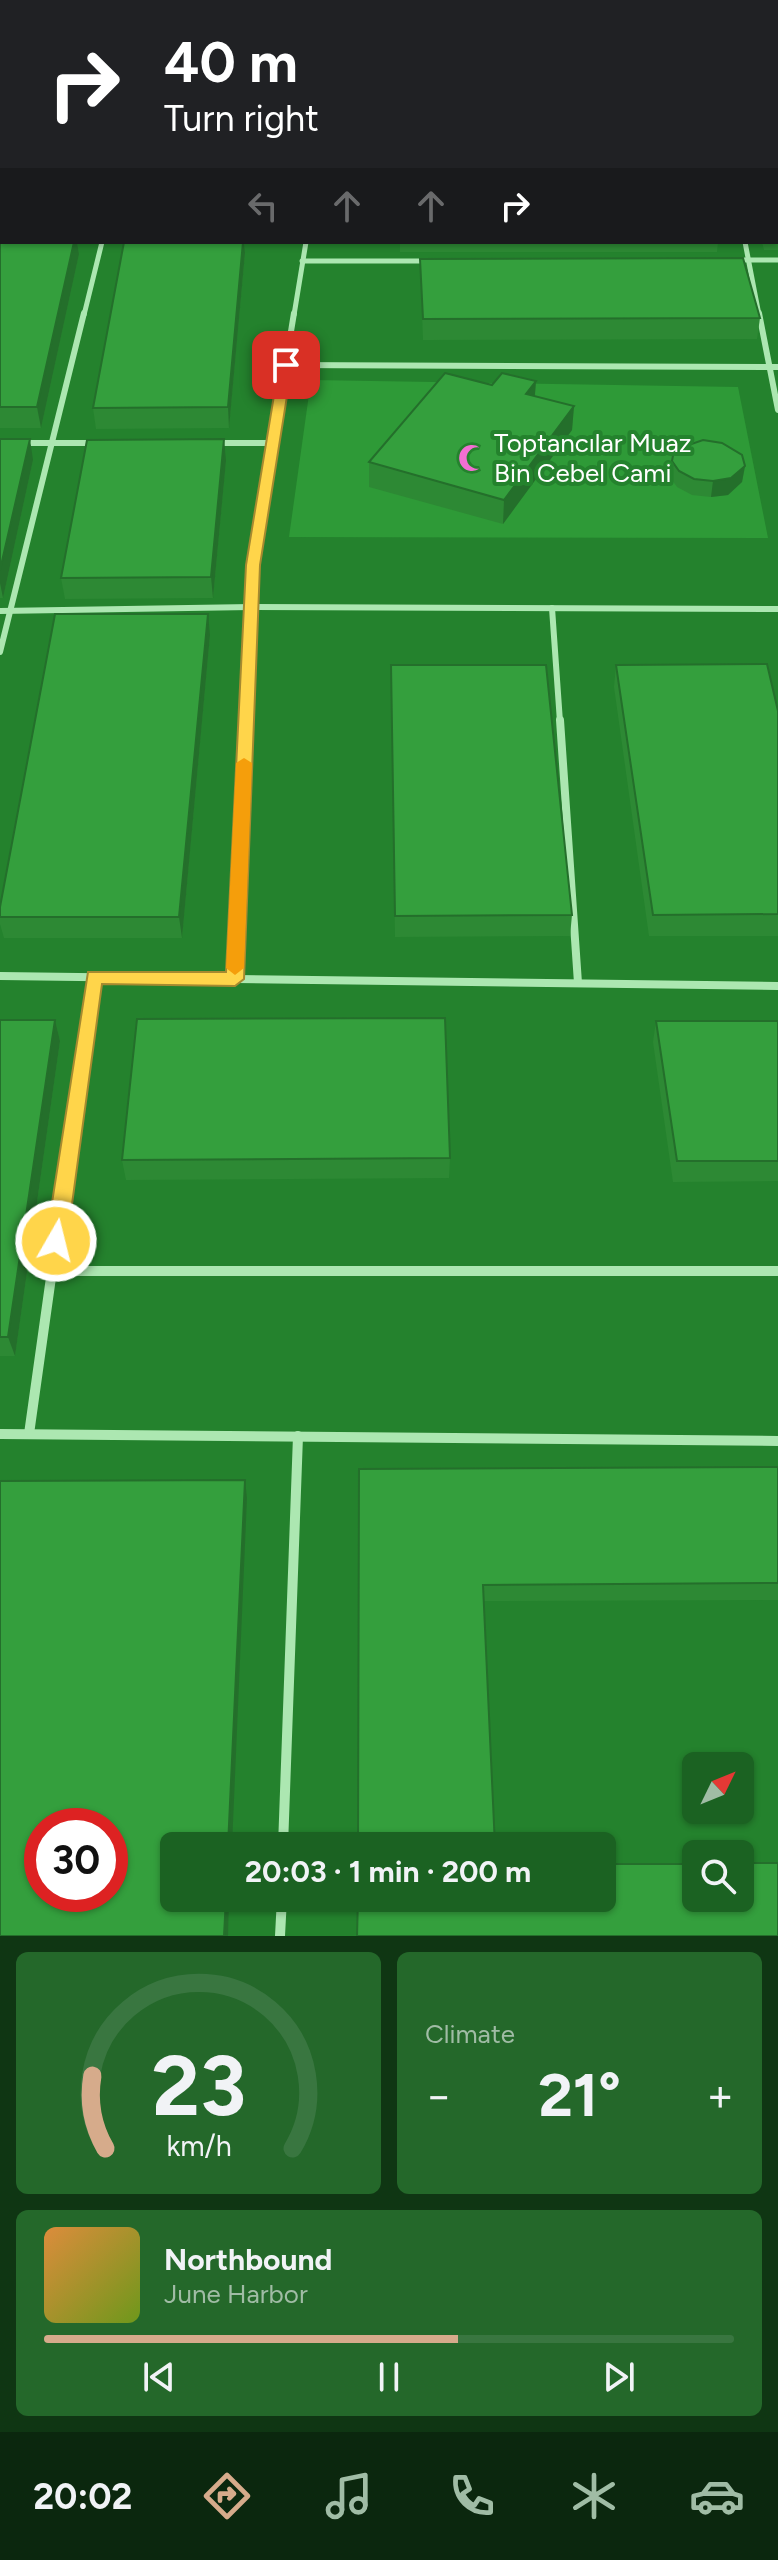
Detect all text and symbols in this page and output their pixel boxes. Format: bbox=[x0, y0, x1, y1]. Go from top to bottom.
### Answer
text: 40 m bbox=[164, 29, 298, 96]
icon: right bbox=[32, 32, 136, 136]
text: Turn right bbox=[164, 97, 319, 140]
icon: left bbox=[241, 184, 285, 228]
icon: ahead bbox=[325, 184, 369, 228]
icon: ahead bbox=[409, 184, 453, 228]
icon: right bbox=[493, 184, 537, 228]
pin bbox=[252, 331, 320, 399]
icon: arrive bbox=[264, 343, 308, 387]
place label: Toptancılar Muaz Bin Cebel Cami bbox=[494, 427, 692, 489]
mosque icon: Toptancılar Muaz Bin Cebel Cami bbox=[457, 443, 487, 473]
position arrow bbox=[14, 1199, 98, 1283]
north arrow bbox=[682, 1752, 754, 1824]
map controls bbox=[682, 1752, 754, 1912]
speed limit sign: 30 bbox=[24, 1808, 128, 1912]
button: search bbox=[682, 1840, 754, 1912]
text: 20:03 · 1 min · 200 m bbox=[245, 1853, 531, 1890]
text: Climate bbox=[425, 2018, 515, 2050]
text: 23 bbox=[151, 2036, 246, 2136]
text: 21° bbox=[538, 2059, 621, 2131]
text: − bbox=[425, 2069, 452, 2122]
text: + bbox=[707, 2069, 734, 2122]
text: km/h bbox=[166, 2129, 231, 2163]
text: Northbound bbox=[164, 2241, 332, 2278]
text: June Harbor bbox=[164, 2278, 308, 2310]
icon: previous bbox=[137, 2355, 181, 2399]
icon: pause bbox=[367, 2355, 411, 2399]
icon: next bbox=[597, 2355, 641, 2399]
icon: directions bbox=[199, 2468, 255, 2524]
icon: music bbox=[321, 2468, 377, 2524]
icon: phone bbox=[444, 2468, 500, 2524]
icon: climate bbox=[566, 2468, 622, 2524]
icon: car bbox=[689, 2468, 745, 2524]
text: 20:02 bbox=[33, 2475, 132, 2518]

